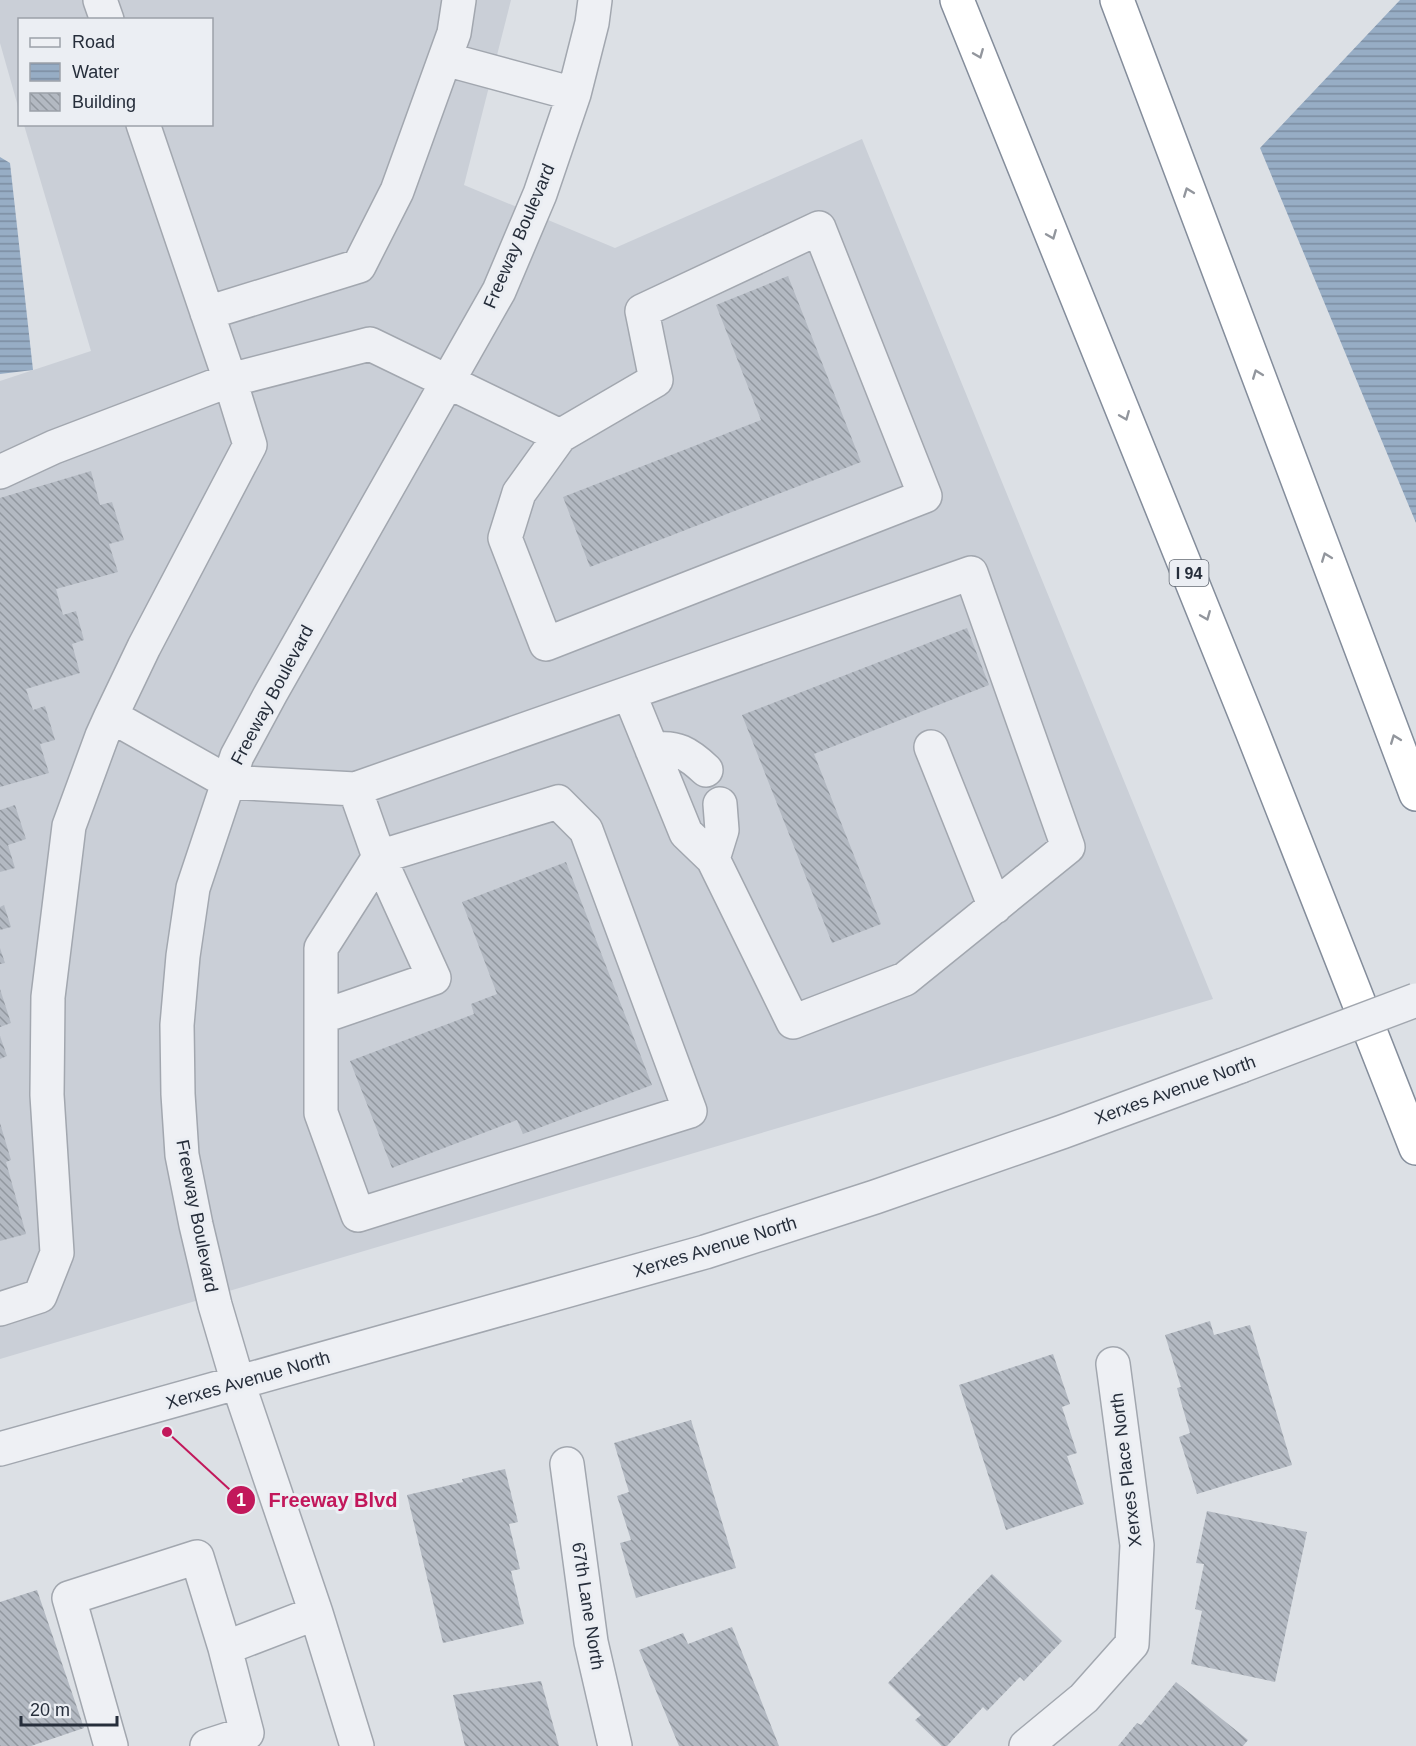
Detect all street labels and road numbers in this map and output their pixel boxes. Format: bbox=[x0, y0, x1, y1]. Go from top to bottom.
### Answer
street label: Freeway Boulevard bbox=[479, 161, 559, 311]
road number: I 94 bbox=[1170, 560, 1208, 586]
street label: Freeway Boulevard bbox=[227, 622, 317, 768]
street label: Xerxes Avenue North bbox=[1092, 1052, 1258, 1128]
street label: Freeway Boulevard bbox=[172, 1138, 222, 1294]
street label: Xerxes Avenue North bbox=[631, 1213, 799, 1281]
street label: Xerxes Avenue North bbox=[164, 1347, 332, 1413]
street label: Xerxes Place North bbox=[1107, 1392, 1145, 1548]
street label: 67th Lane North bbox=[568, 1541, 608, 1671]

